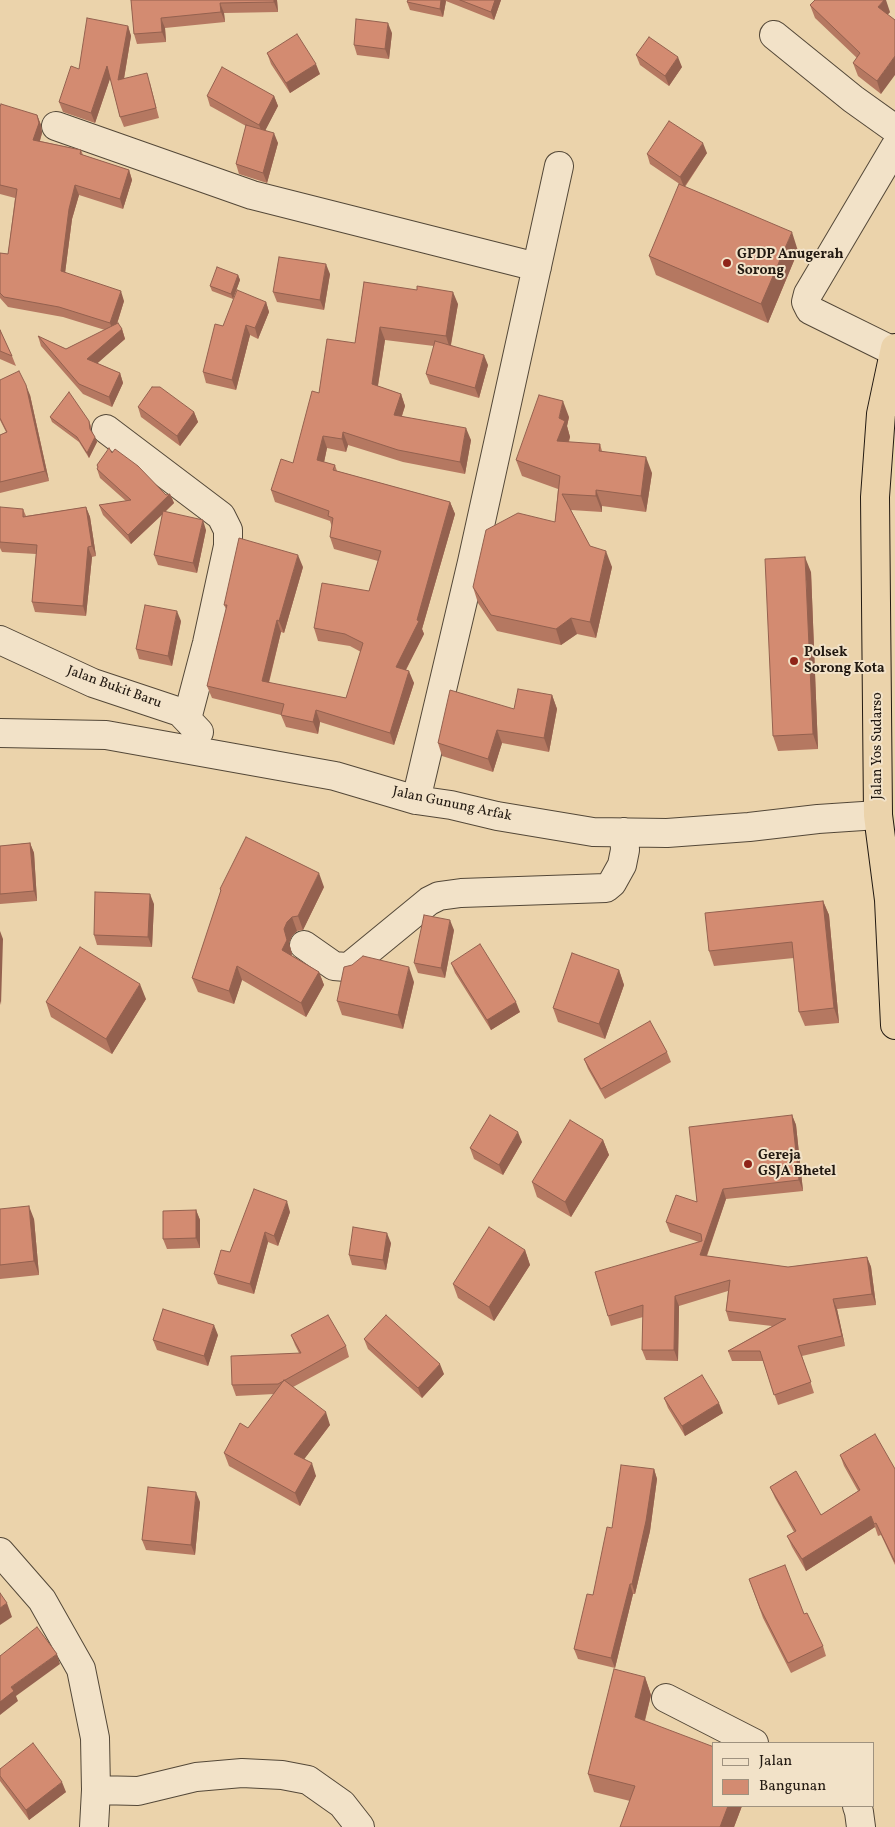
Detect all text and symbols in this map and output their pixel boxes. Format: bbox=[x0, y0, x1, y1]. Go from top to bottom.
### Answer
place label: GPDP Anugerah Sorong bbox=[737, 247, 844, 280]
marker: GPDP Anugerah Sorong bbox=[721, 257, 733, 269]
place label: Polsek Sorong Kota bbox=[804, 645, 885, 678]
marker: Polsek Sorong Kota bbox=[788, 655, 800, 667]
street label: Jalan Bukit Baru bbox=[64, 663, 164, 713]
street label: Jalan Yos Sudarso bbox=[870, 692, 886, 800]
street label: Jalan Gunung Arfak bbox=[391, 784, 513, 826]
place label: Gereja GSJA Bhetel bbox=[758, 1148, 836, 1180]
marker: Gereja GSJA Bhetel bbox=[742, 1158, 754, 1170]
legend bbox=[712, 1742, 875, 1807]
text: Jalan bbox=[759, 1751, 792, 1772]
text: Bangunan bbox=[759, 1776, 826, 1797]

